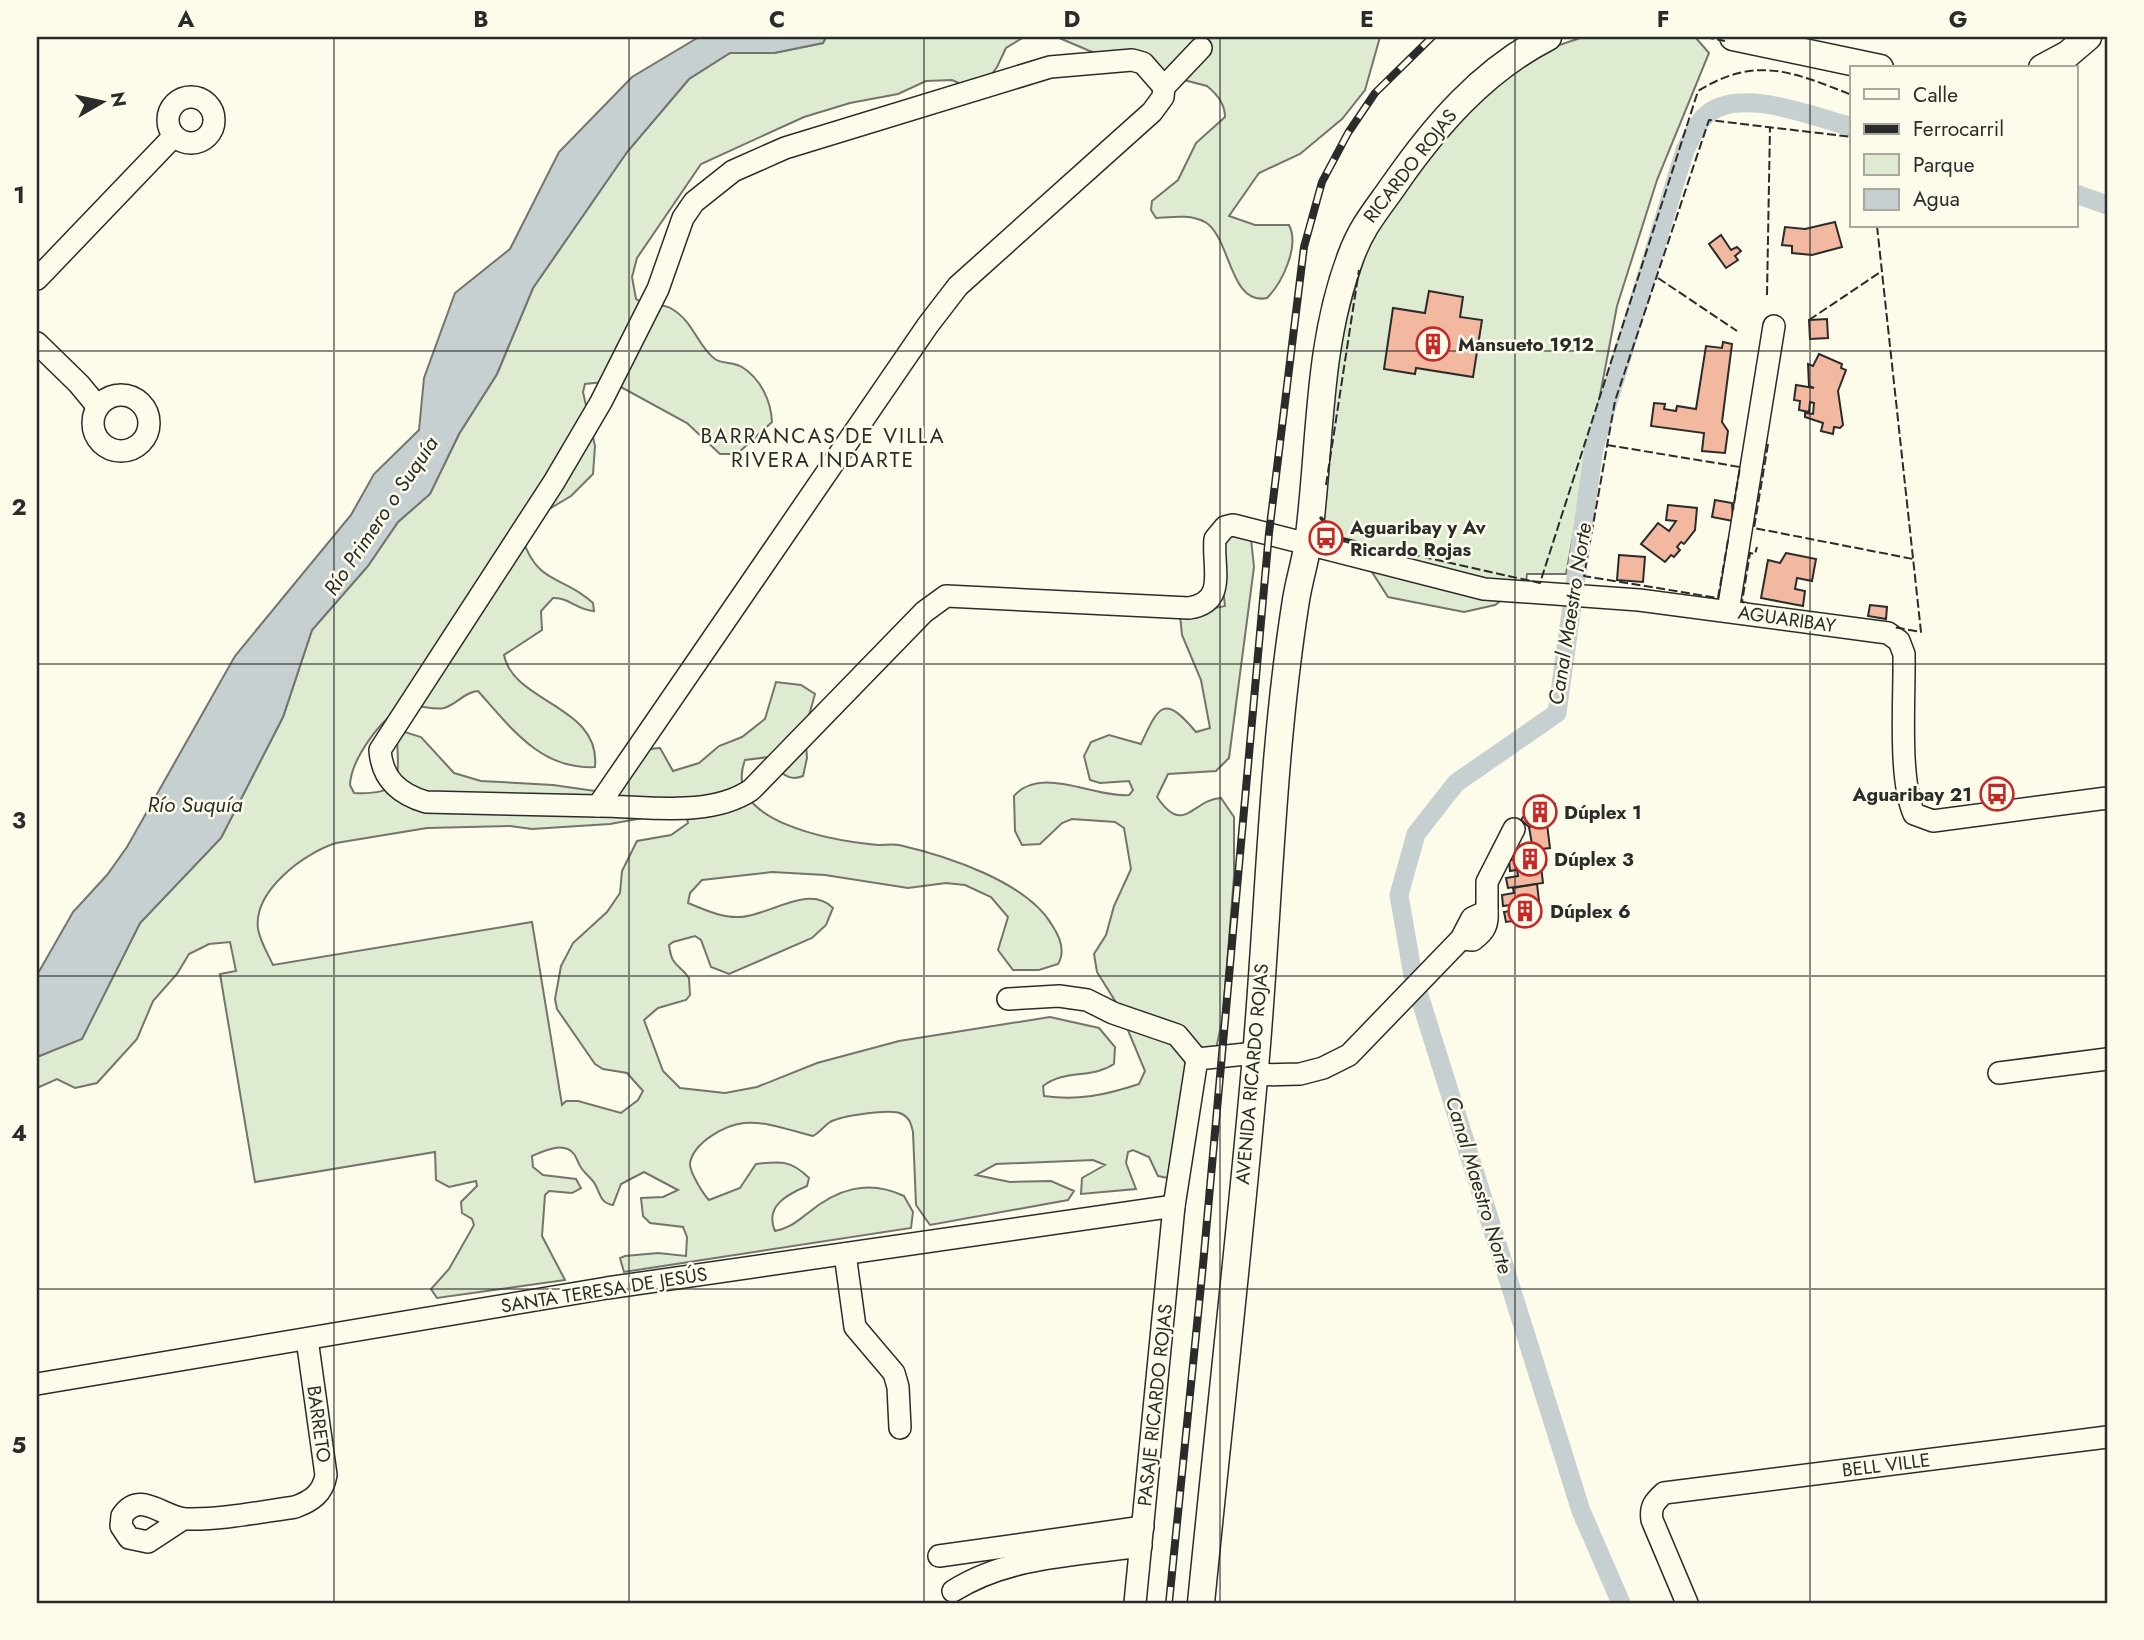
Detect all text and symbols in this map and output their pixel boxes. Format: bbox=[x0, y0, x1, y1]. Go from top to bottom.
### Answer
text: A bbox=[177, 2, 195, 36]
text: B bbox=[473, 2, 489, 36]
text: C bbox=[769, 2, 785, 36]
text: D bbox=[1064, 2, 1081, 36]
text: E bbox=[1360, 2, 1374, 36]
text: F bbox=[1657, 2, 1669, 36]
text: G bbox=[1949, 2, 1967, 36]
north arrow bbox=[66, 66, 136, 136]
legend bbox=[1850, 66, 2078, 228]
text: Calle bbox=[1913, 80, 1958, 110]
text: N bbox=[104, 90, 133, 109]
street label: RICARDO ROJAS bbox=[1357, 103, 1463, 229]
text: Ferrocarril bbox=[1913, 114, 2004, 144]
text: Parque bbox=[1913, 150, 1975, 180]
text: 1 bbox=[13, 178, 25, 212]
text: Agua bbox=[1913, 184, 1960, 214]
building icon: Mansueto 1912 bbox=[1414, 325, 1452, 363]
place label: Mansueto 1912 bbox=[1458, 331, 1594, 358]
district label: BARRANCAS DE VILLA RIVERA INDARTE bbox=[700, 421, 946, 475]
water label: Río Primero o Suquía bbox=[316, 430, 446, 602]
text: 2 bbox=[11, 490, 27, 524]
place label: Aguaribay y Av Ricardo Rojas bbox=[1349, 514, 1487, 563]
bus stop icon: Aguaribay y Av Ricardo Rojas bbox=[1307, 519, 1345, 557]
water label: Canal Maestro Norte bbox=[1541, 520, 1599, 707]
street label: AGUARIBAY bbox=[1736, 599, 1838, 639]
bus stop icon: Aguaribay 21 bbox=[1978, 775, 2016, 813]
place label: Aguaribay 21 bbox=[1852, 781, 1972, 808]
water label: Río Suquía bbox=[147, 790, 243, 820]
building icon: Dúplex 1 bbox=[1521, 793, 1559, 831]
place label: Dúplex 1 bbox=[1564, 799, 1642, 826]
text: 3 bbox=[12, 803, 26, 837]
building icon: Dúplex 3 bbox=[1511, 840, 1549, 878]
place label: Dúplex 3 bbox=[1554, 846, 1634, 873]
building icon: Dúplex 6 bbox=[1506, 892, 1544, 930]
place label: Dúplex 6 bbox=[1550, 898, 1631, 925]
street label: AVENIDA RICARDO ROJAS bbox=[1229, 962, 1275, 1186]
water label: Canal Maestro Norte bbox=[1438, 1093, 1520, 1278]
text: 4 bbox=[11, 1116, 27, 1150]
street label: SANTA TERESA DE JESÚS bbox=[499, 1260, 709, 1320]
street label: PASAJE RICARDO ROJAS bbox=[1131, 1302, 1179, 1508]
street label: BARRETO bbox=[300, 1384, 338, 1464]
text: 5 bbox=[12, 1428, 26, 1462]
street label: BELL VILLE bbox=[1840, 1446, 1932, 1484]

